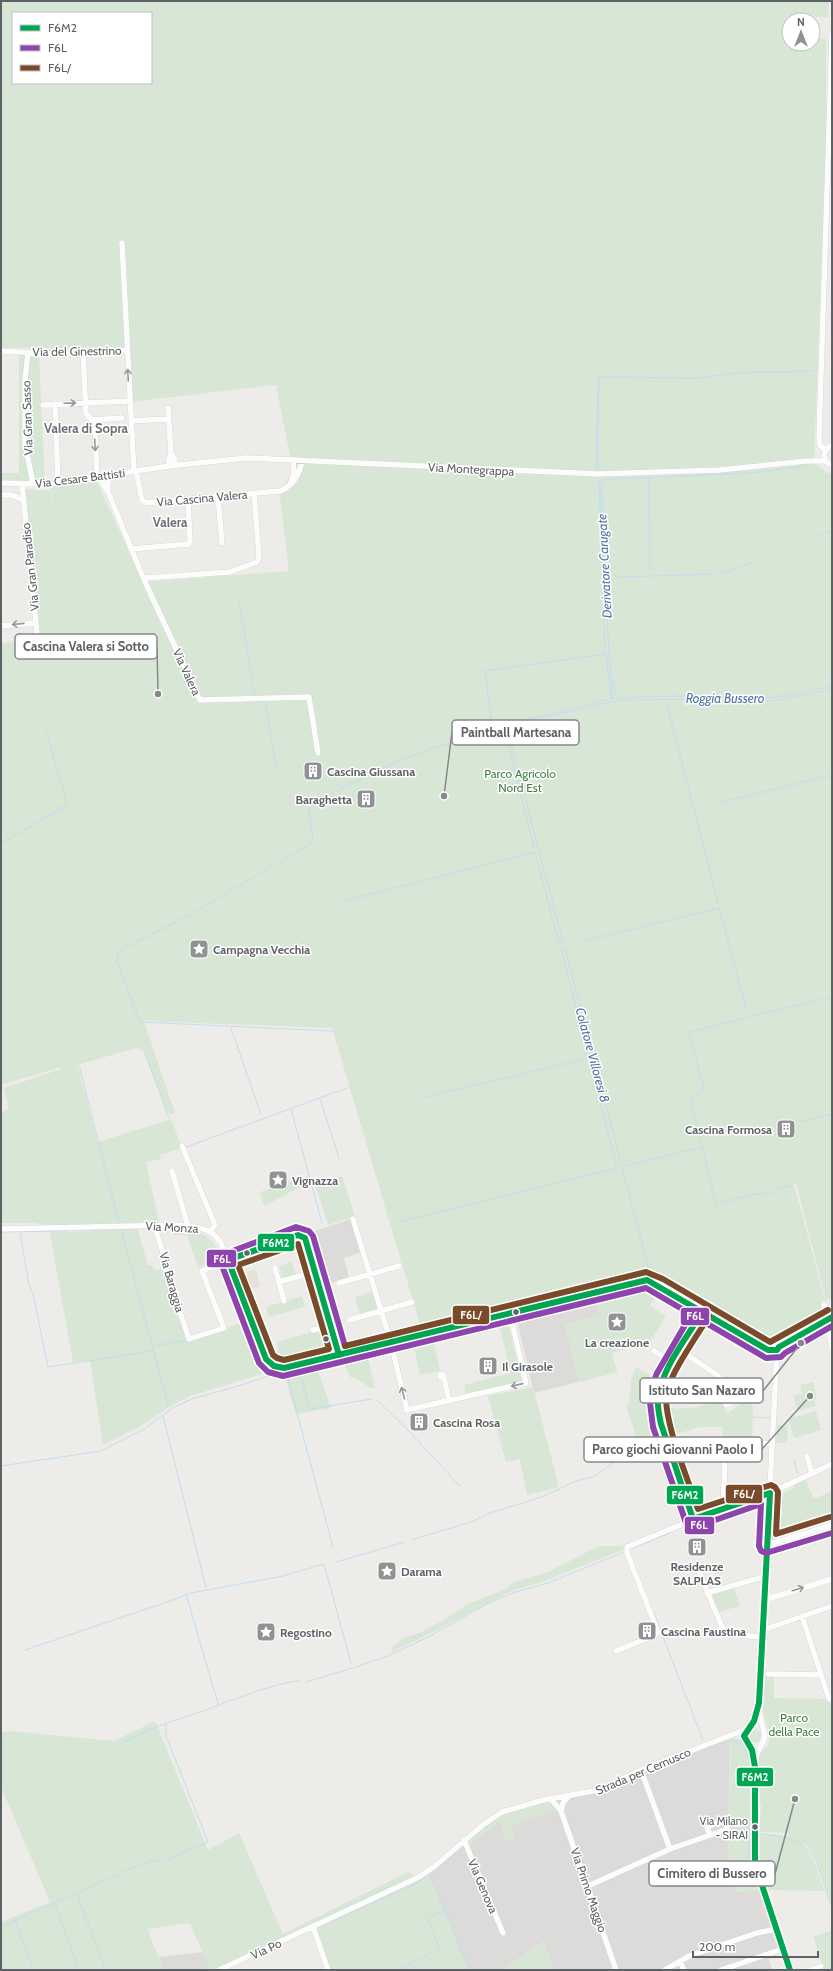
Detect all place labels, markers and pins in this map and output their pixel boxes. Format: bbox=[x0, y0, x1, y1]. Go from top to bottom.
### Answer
callout: Cascina Valera si Sotto bbox=[15, 634, 157, 659]
callout: Paintball Martesana bbox=[452, 720, 579, 745]
building icon: Cascina Giussana bbox=[302, 760, 324, 782]
place label: Cascina Giussana bbox=[327, 764, 415, 779]
building icon: Baraghetta bbox=[355, 788, 377, 810]
place label: Baraghetta bbox=[296, 792, 352, 807]
place icon: Campagna Vecchia bbox=[188, 938, 210, 960]
place label: Campagna Vecchia bbox=[213, 942, 310, 957]
building icon: Cascina Formosa bbox=[775, 1118, 797, 1140]
place label: Cascina Formosa bbox=[685, 1122, 772, 1137]
place icon: Vignazza bbox=[267, 1169, 289, 1191]
place label: Vignazza bbox=[292, 1173, 338, 1188]
unlabelled marker bbox=[242, 1248, 252, 1258]
unlabelled marker bbox=[511, 1307, 521, 1317]
place icon: La creazione bbox=[606, 1311, 628, 1333]
unlabelled marker bbox=[321, 1334, 331, 1344]
place label: La creazione bbox=[585, 1335, 649, 1350]
building icon: Il Girasole bbox=[477, 1355, 499, 1377]
place label: Il Girasole bbox=[502, 1359, 553, 1374]
callout: Istituto San Nazaro bbox=[640, 1378, 763, 1403]
building icon: Cascina Rosa bbox=[408, 1411, 430, 1433]
place label: Cascina Rosa bbox=[433, 1415, 500, 1430]
callout: Parco giochi Giovanni Paolo I bbox=[584, 1437, 762, 1462]
building icon: Residenze SALPLAS bbox=[686, 1536, 708, 1558]
place label: Residenze SALPLAS bbox=[671, 1559, 723, 1588]
place icon: Darama bbox=[376, 1560, 398, 1582]
place label: Darama bbox=[401, 1564, 442, 1579]
building icon: Cascina Faustina bbox=[636, 1620, 658, 1642]
place icon: Regostino bbox=[255, 1621, 277, 1643]
place label: Cascina Faustina bbox=[661, 1624, 746, 1639]
place label: Regostino bbox=[280, 1625, 332, 1640]
place label: Via Milano - SIRAI bbox=[699, 1814, 748, 1842]
marker: Via Milano - SIRAI bbox=[750, 1822, 760, 1832]
callout: Cimitero di Bussero bbox=[649, 1861, 775, 1886]

